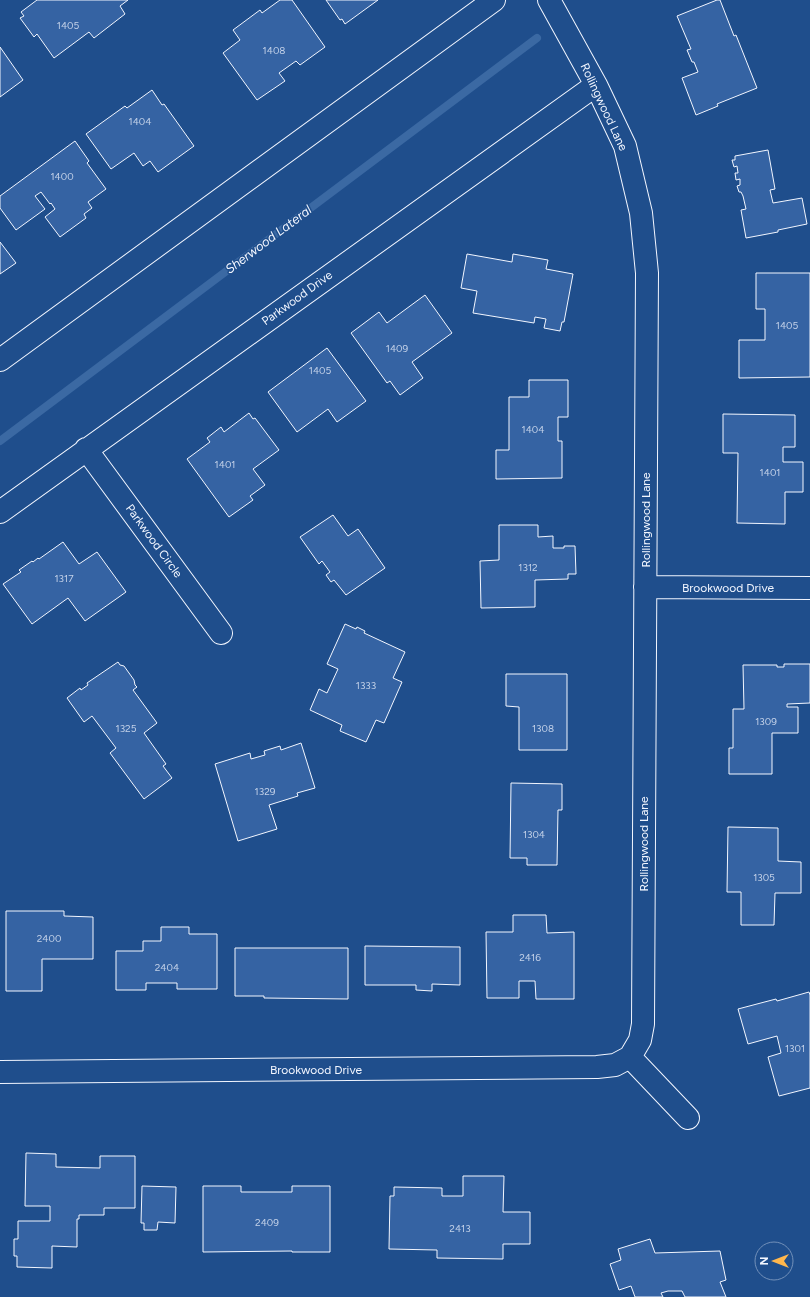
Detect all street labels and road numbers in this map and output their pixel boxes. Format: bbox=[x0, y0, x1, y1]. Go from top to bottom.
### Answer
street label: Rollingwood Lane bbox=[578, 61, 631, 153]
street label: Parkwood Drive bbox=[259, 267, 335, 328]
street label: Rollingwood Lane bbox=[639, 472, 653, 568]
street label: Parkwood Circle bbox=[123, 502, 186, 581]
street label: Brookwood Drive bbox=[682, 581, 774, 595]
street label: Rollingwood Lane bbox=[637, 796, 651, 892]
street label: Brookwood Drive bbox=[270, 1063, 362, 1077]

